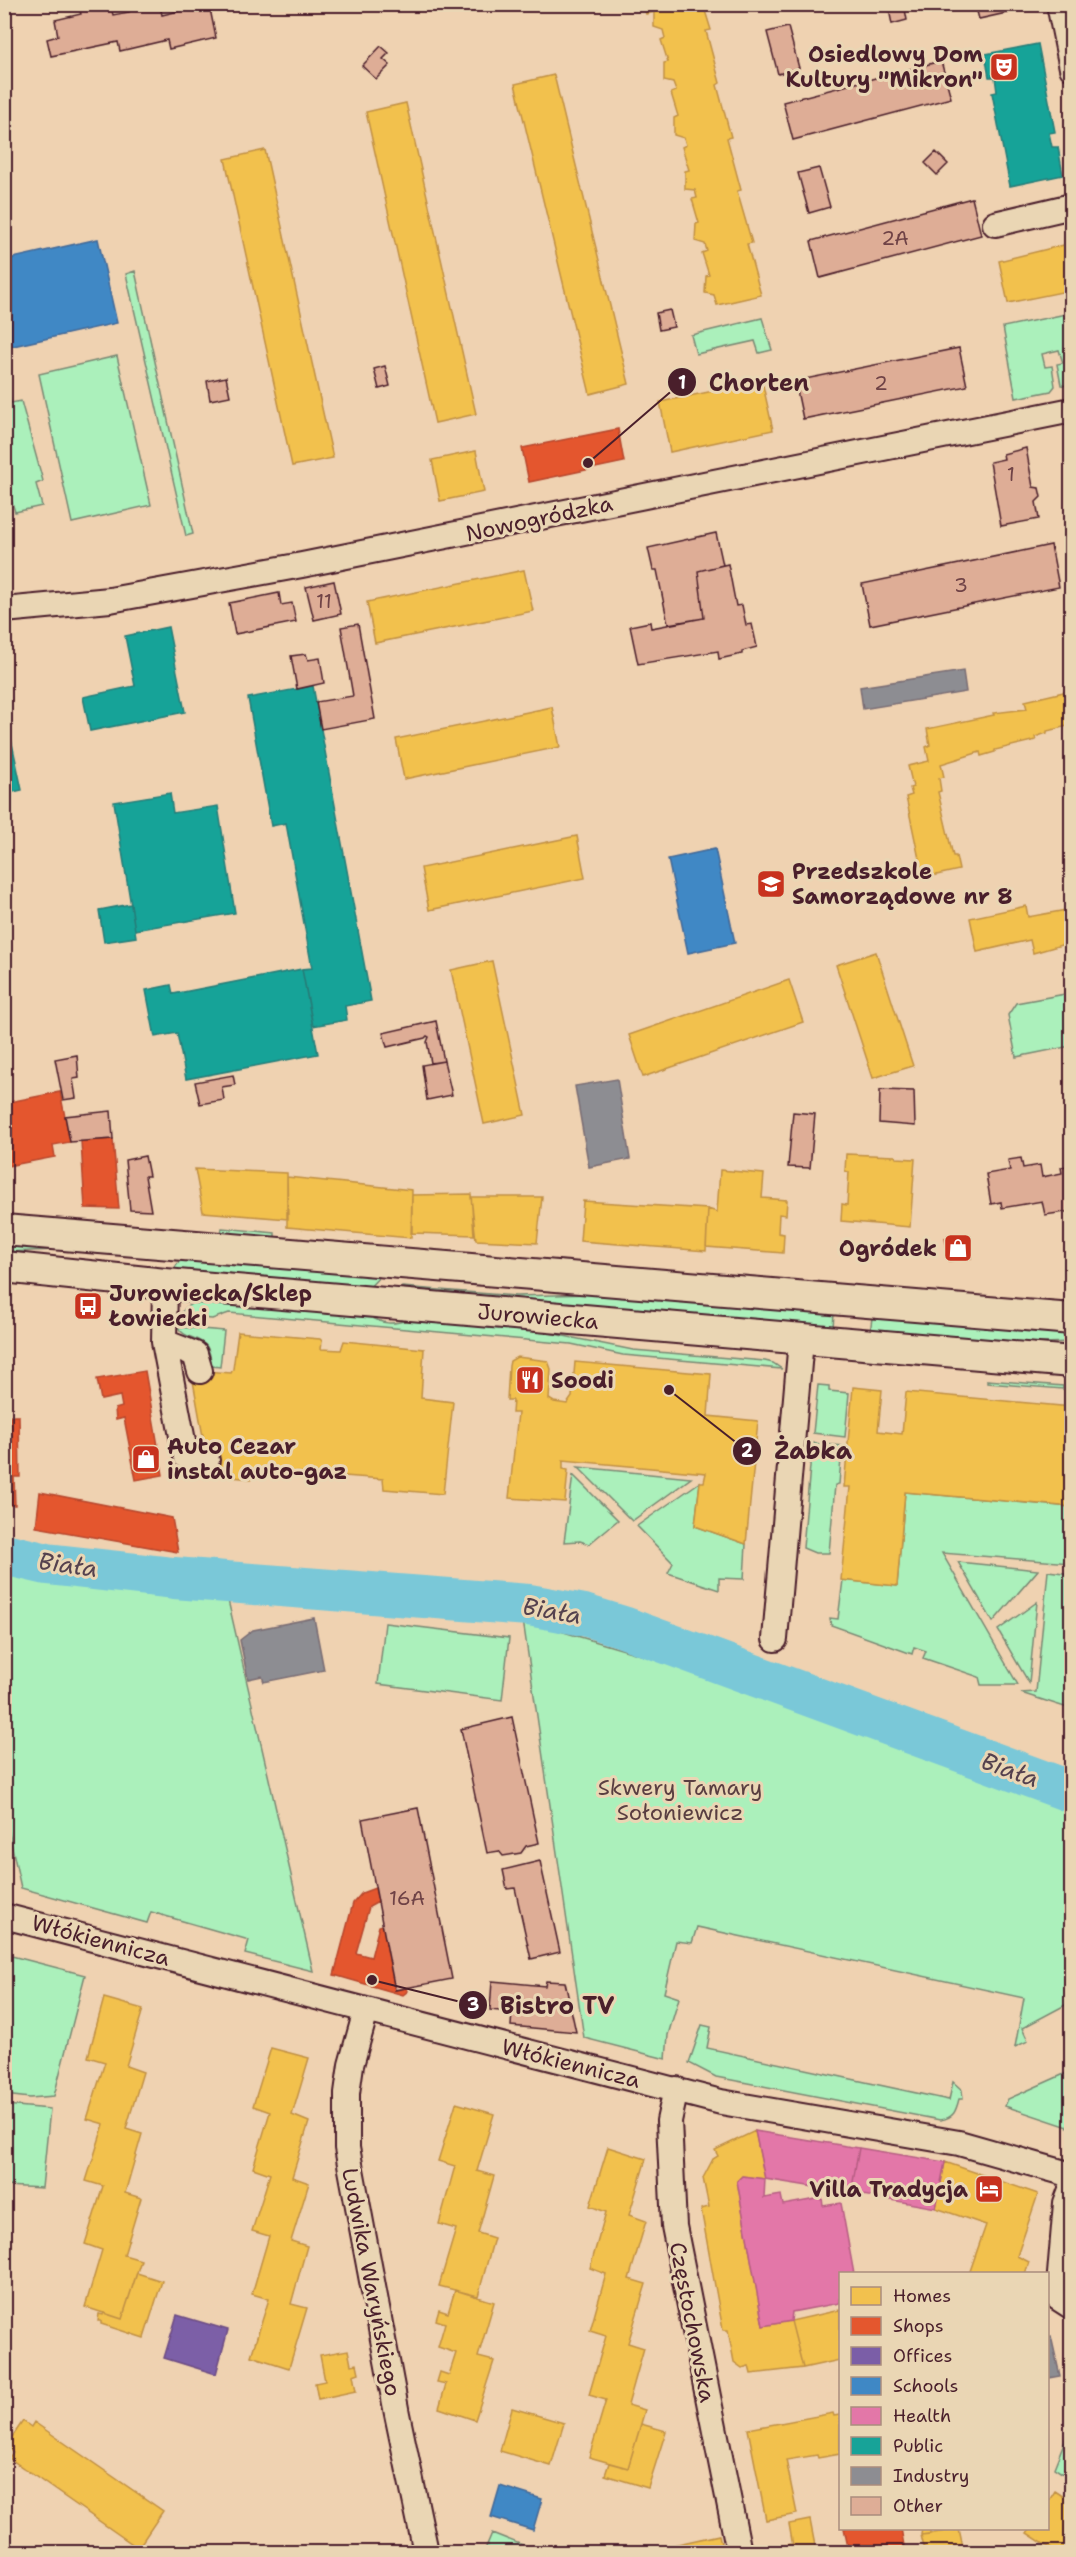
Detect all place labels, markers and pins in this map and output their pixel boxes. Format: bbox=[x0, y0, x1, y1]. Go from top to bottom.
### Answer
place label: Osiedlowy Dom Kultury "Mikron" bbox=[786, 40, 983, 94]
theatre icon: Osiedlowy Dom Kultury "Mikron" bbox=[988, 51, 1020, 83]
callout: Chorten bbox=[667, 361, 821, 403]
place label: Przedszkole Samorządowe nr 8 bbox=[792, 857, 1013, 911]
school or university icon: Przedszkole Samorządowe nr 8 bbox=[755, 868, 787, 900]
shop icon: Ogródek bbox=[942, 1232, 974, 1264]
place label: Ogródek bbox=[839, 1234, 937, 1263]
place label: Jurowiecka/Sklep Łowiecki bbox=[108, 1279, 312, 1333]
bus stop icon: Jurowiecka/Sklep Łowiecki bbox=[72, 1290, 104, 1322]
restaurant icon: Soodi bbox=[514, 1364, 546, 1396]
place label: Soodi bbox=[551, 1366, 614, 1395]
callout: Żabka bbox=[732, 1430, 864, 1472]
place label: Auto Cezar instal auto-gaz bbox=[167, 1432, 347, 1486]
shop icon: Auto Cezar instal auto-gaz bbox=[130, 1443, 162, 1475]
callout: Bistro TV bbox=[458, 1984, 626, 2026]
hotel icon: Villa Tradycja bbox=[973, 2173, 1005, 2205]
place label: Villa Tradycja bbox=[809, 2175, 968, 2204]

